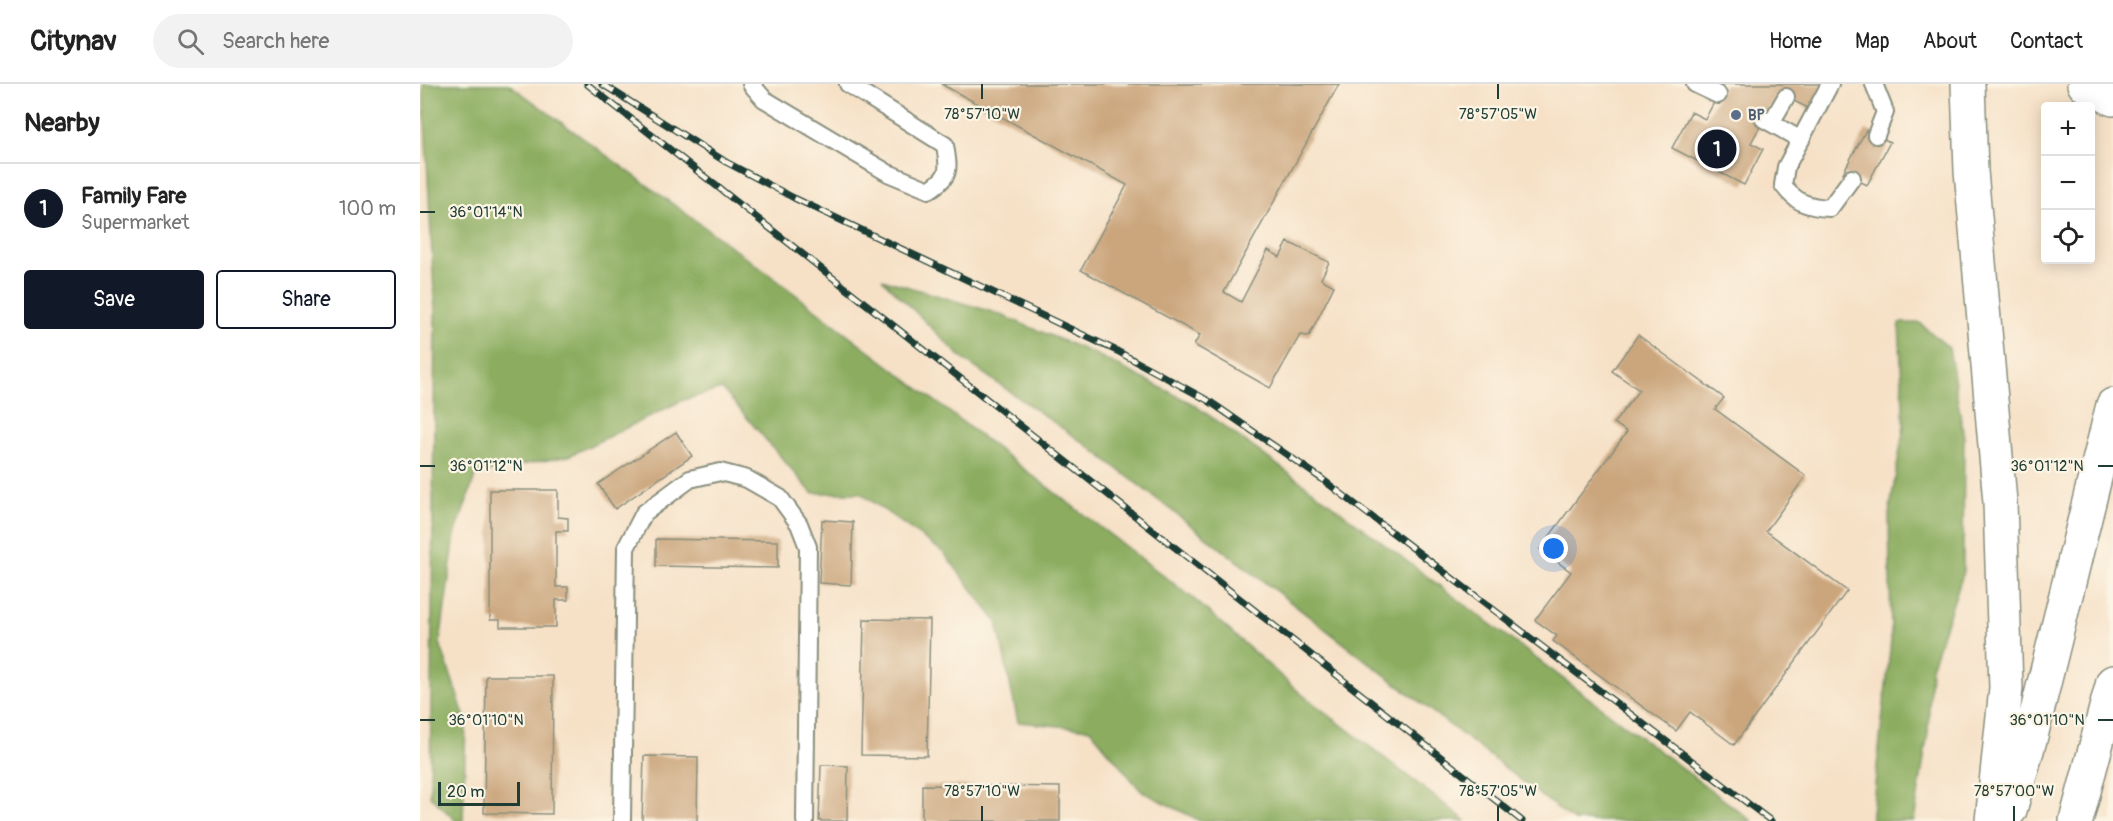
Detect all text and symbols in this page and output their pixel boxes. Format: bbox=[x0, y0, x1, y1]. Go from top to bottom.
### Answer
search box bbox=[153, 14, 573, 68]
text: Citynav bbox=[30, 24, 117, 59]
icon: search bbox=[174, 25, 207, 58]
text: Search here bbox=[222, 27, 329, 55]
text: Home bbox=[1769, 28, 1822, 55]
text: Map bbox=[1855, 28, 1890, 55]
text: About bbox=[1923, 28, 1977, 55]
text: Contact bbox=[2010, 28, 2083, 55]
map controls bbox=[2041, 102, 2095, 264]
button: + bbox=[2041, 102, 2095, 156]
text: 78°57'10"W bbox=[944, 105, 1020, 124]
text: 78°57'05"W bbox=[1459, 105, 1537, 124]
place label: BP bbox=[1748, 106, 1765, 125]
text: Nearby bbox=[24, 107, 100, 139]
marker: BP bbox=[1729, 108, 1743, 122]
pin: 1 bbox=[1698, 126, 1736, 172]
button: − bbox=[2041, 156, 2095, 210]
text: Family Fare bbox=[81, 182, 186, 210]
text: 1 bbox=[40, 196, 47, 221]
text: 100 m bbox=[339, 196, 396, 221]
text: 36°01'14"N bbox=[449, 203, 523, 222]
text: Supermarket bbox=[81, 210, 190, 235]
button: locate bbox=[2041, 210, 2095, 264]
button: Save bbox=[24, 270, 204, 329]
button: Share bbox=[216, 270, 396, 329]
text: 36°01'12"N bbox=[449, 457, 523, 476]
text: 36°01'12"N bbox=[2010, 457, 2084, 476]
your location bbox=[1539, 534, 1568, 563]
text: 36°01'10"N bbox=[448, 711, 524, 730]
text: 36°01'10"N bbox=[2009, 711, 2085, 730]
scale bar bbox=[438, 779, 520, 806]
text: 20 m bbox=[447, 782, 485, 802]
text: 78°57'10"W bbox=[944, 782, 1020, 801]
text: 78°57'05"W bbox=[1459, 782, 1537, 801]
text: 78°57'00"W bbox=[1974, 782, 2054, 801]

